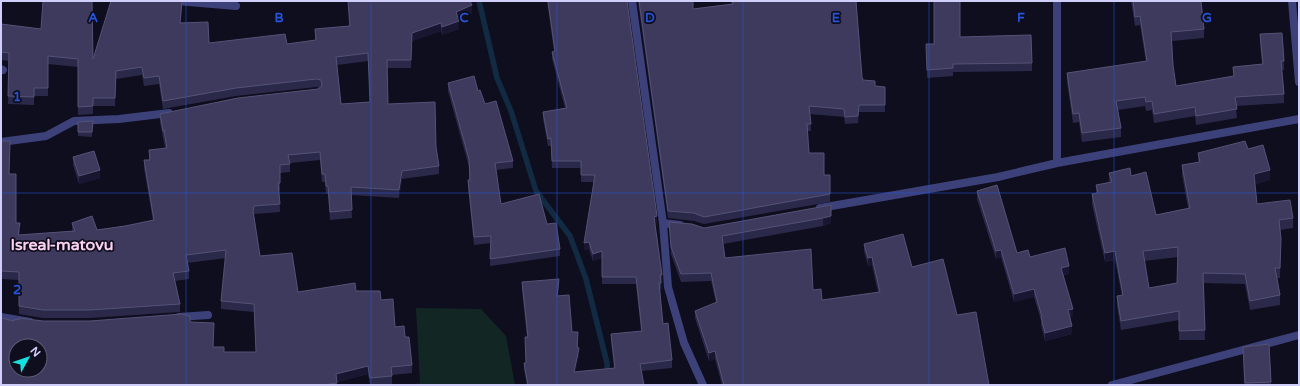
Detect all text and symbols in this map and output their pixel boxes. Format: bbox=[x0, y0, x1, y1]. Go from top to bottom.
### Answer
text: A bbox=[88, 10, 98, 26]
text: B bbox=[274, 10, 284, 26]
text: C bbox=[459, 10, 469, 26]
text: D bbox=[645, 10, 655, 26]
text: E bbox=[832, 10, 840, 26]
text: F bbox=[1017, 10, 1025, 26]
text: G bbox=[1202, 10, 1212, 26]
text: 1 bbox=[13, 89, 21, 105]
district label: Isreal-matovu bbox=[11, 235, 113, 255]
text: 2 bbox=[13, 282, 21, 298]
north arrow bbox=[8, 338, 48, 378]
text: N bbox=[27, 344, 43, 359]

